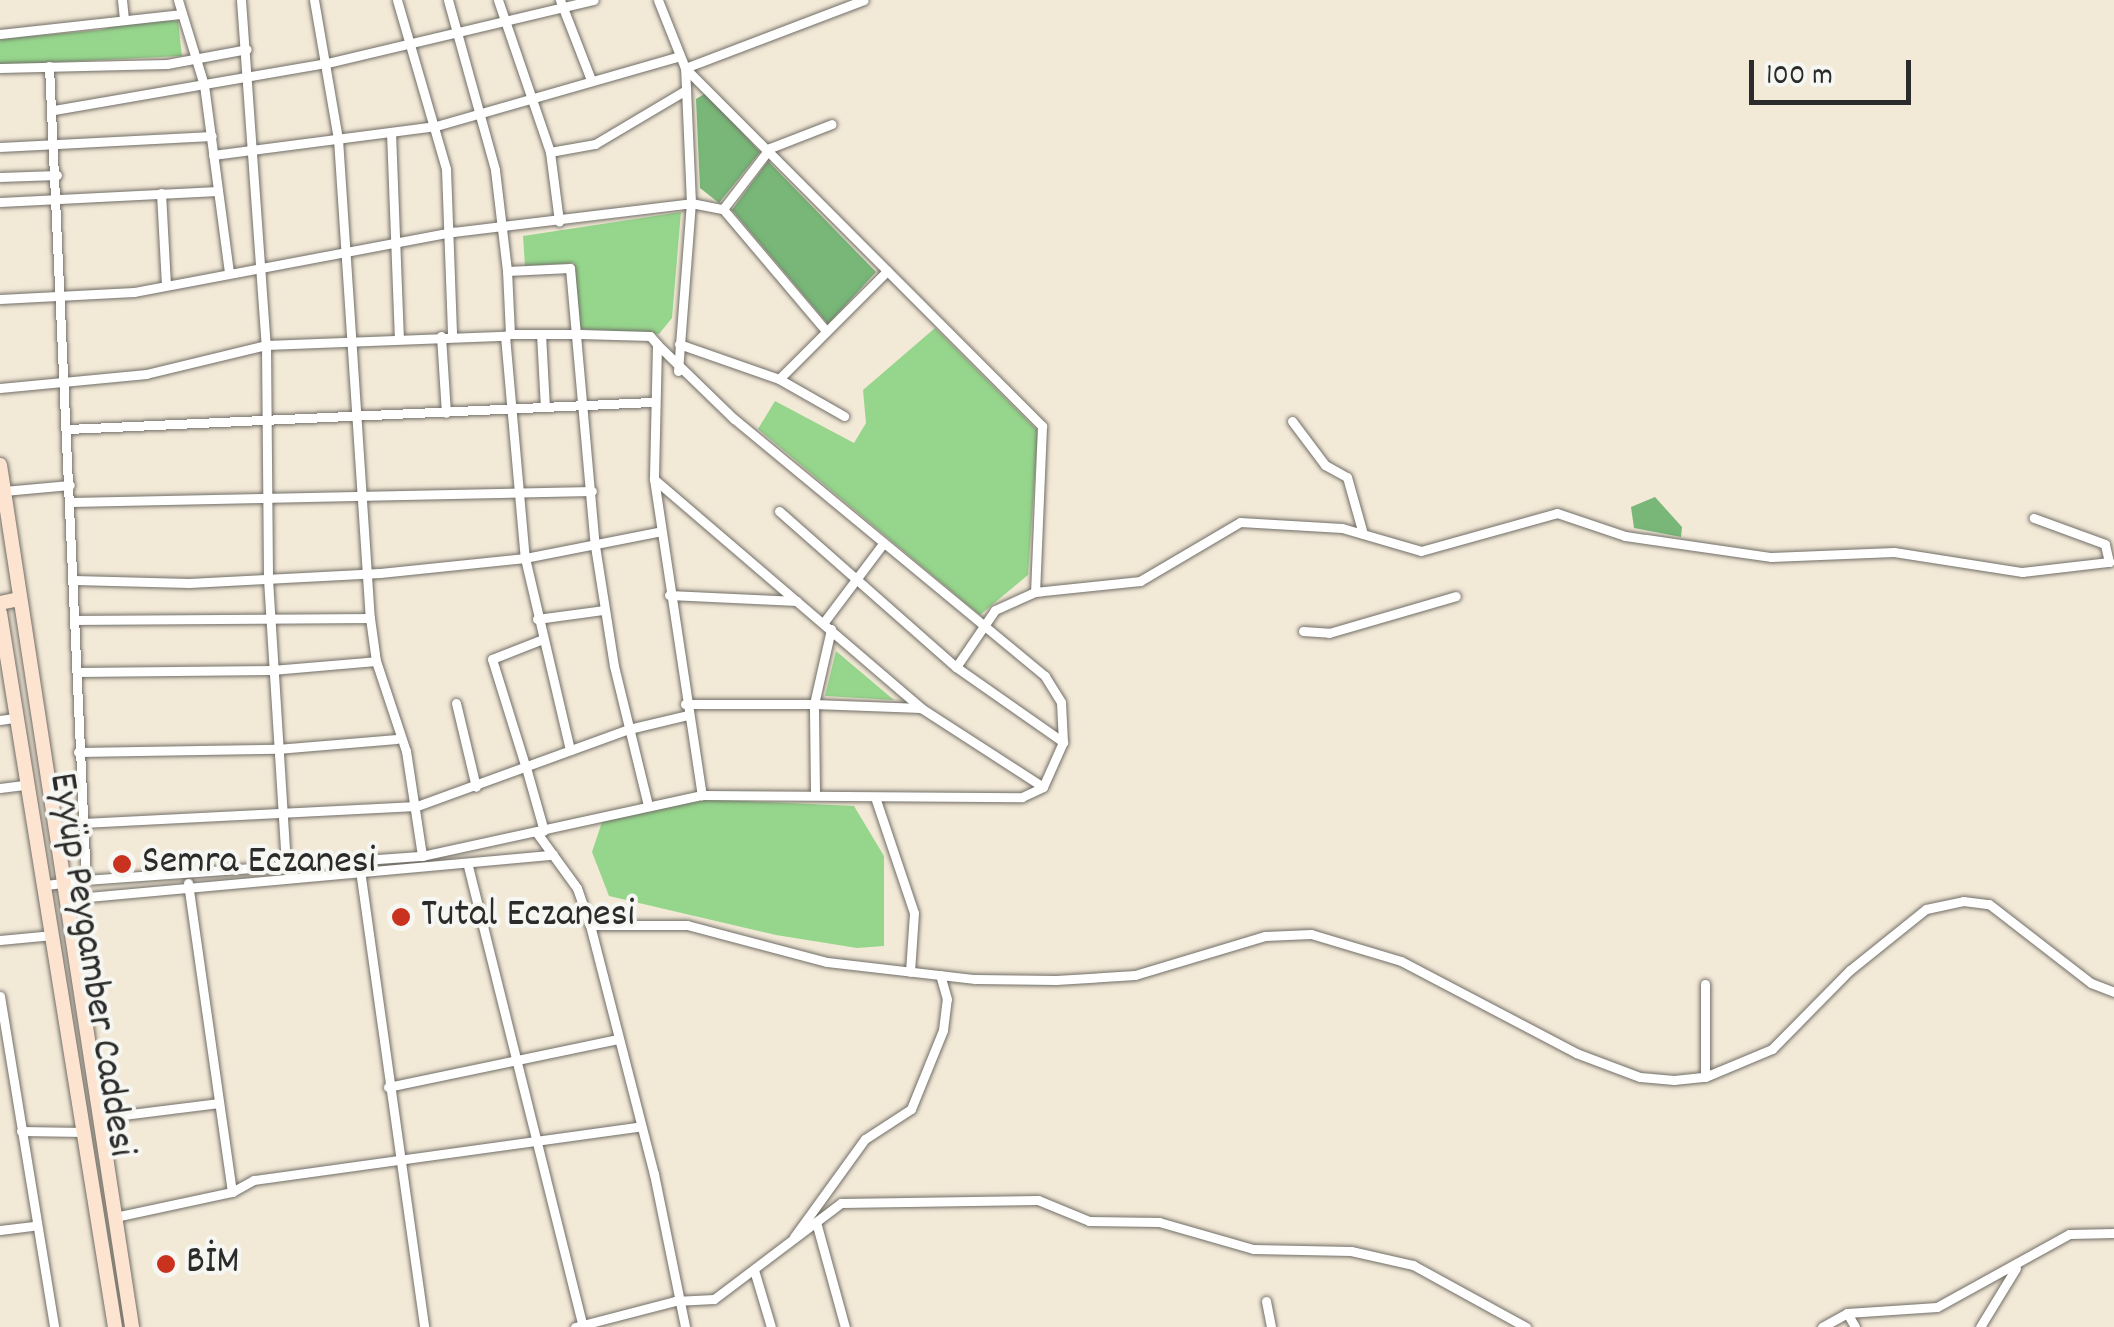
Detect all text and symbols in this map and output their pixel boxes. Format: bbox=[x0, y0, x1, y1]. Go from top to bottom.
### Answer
scale bar bbox=[1754, 40, 1916, 102]
text: 100 m bbox=[1766, 56, 1833, 99]
street label: Eyyüp Peygamber Caddesi bbox=[35, 770, 143, 1160]
place label: Semra Eczanesi bbox=[142, 840, 376, 888]
marker: Semra Eczanesi bbox=[111, 853, 133, 875]
place label: Tutal Eczanesi bbox=[421, 893, 635, 941]
marker: Tutal Eczanesi bbox=[390, 906, 412, 928]
place label: BİM bbox=[186, 1240, 240, 1288]
marker: BİM bbox=[155, 1253, 177, 1275]

